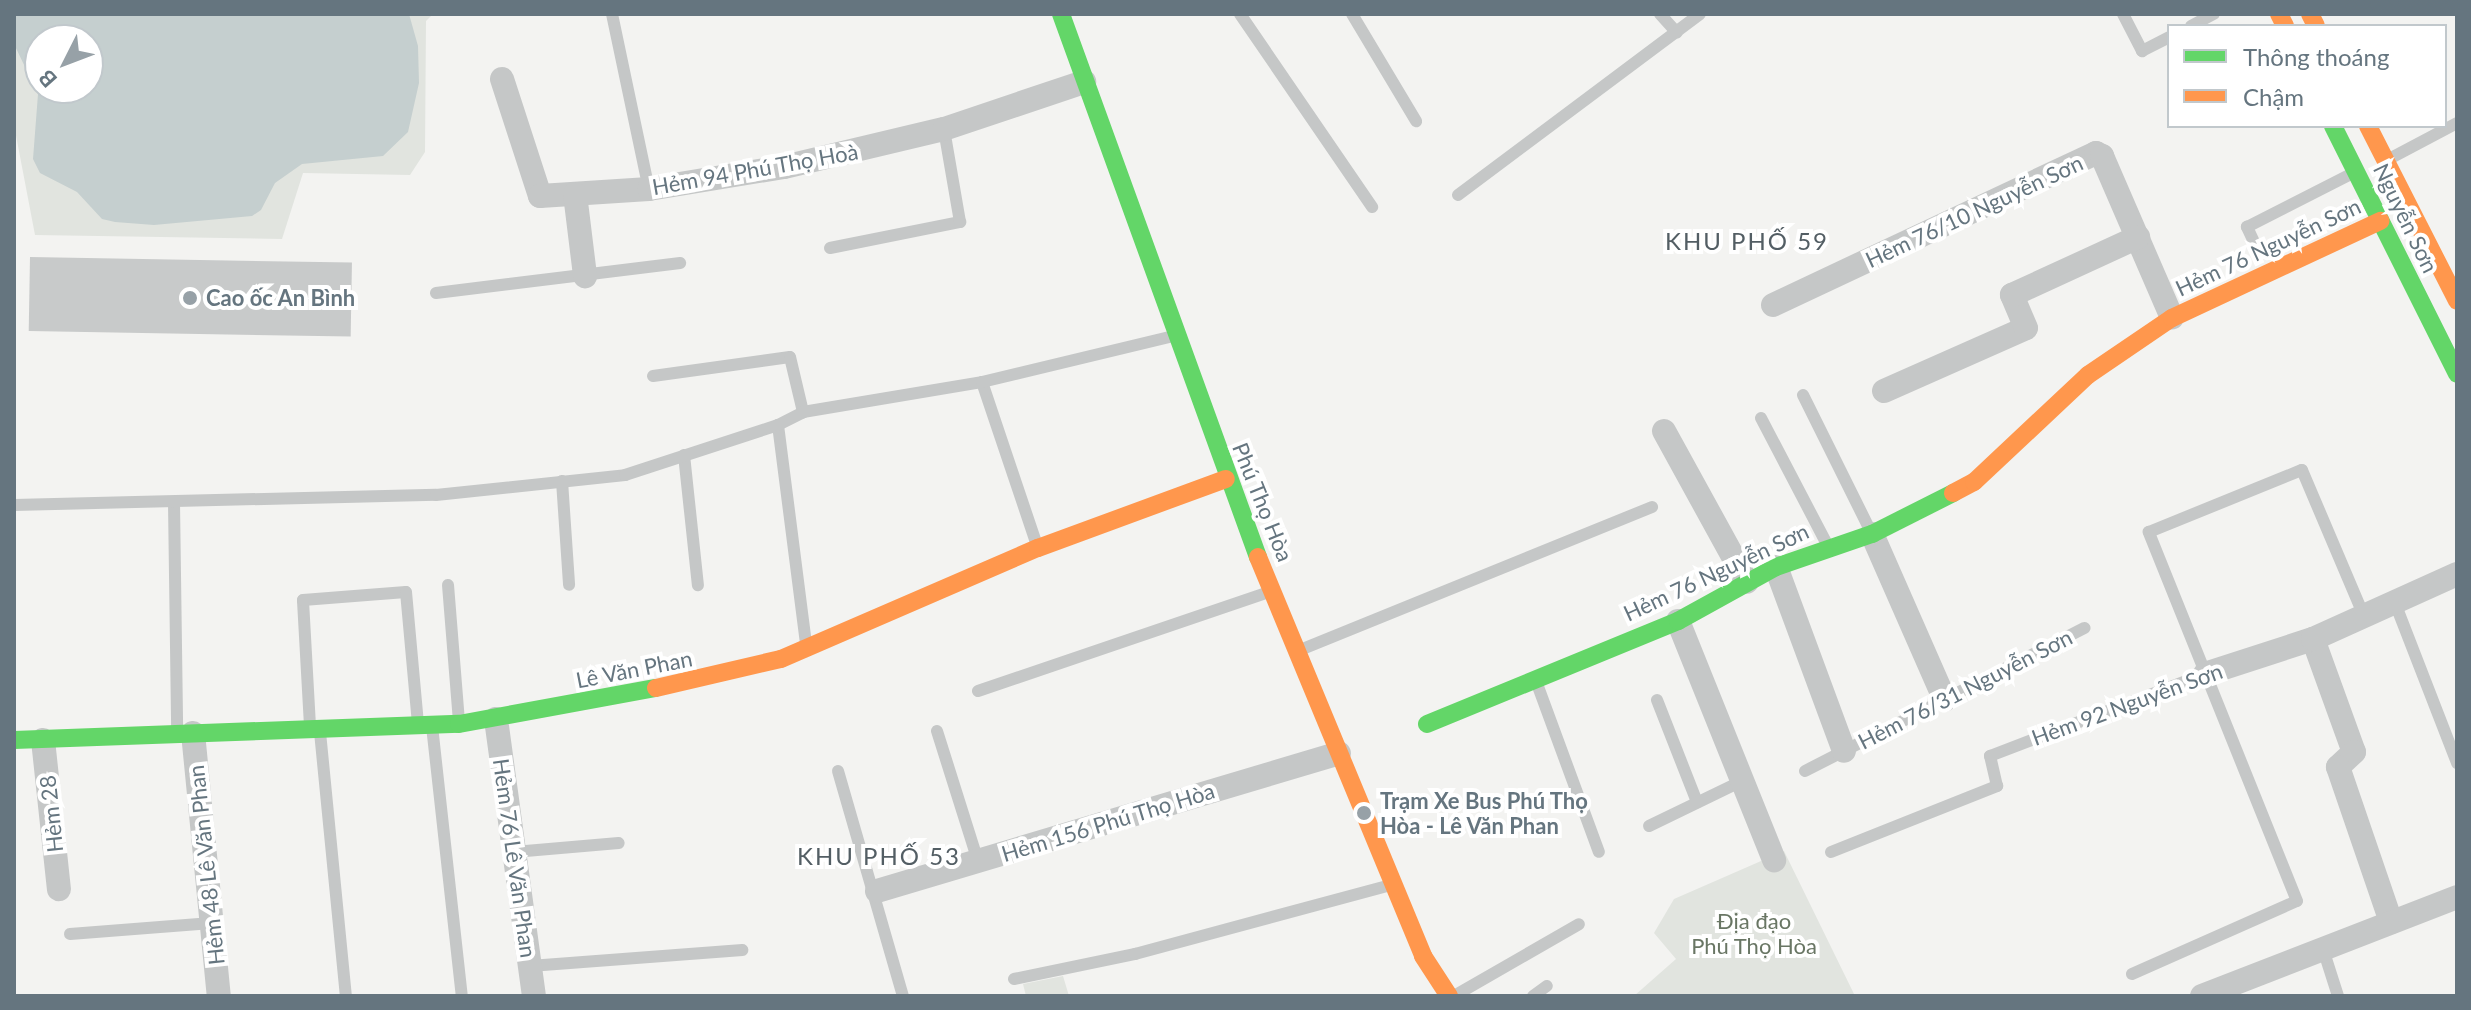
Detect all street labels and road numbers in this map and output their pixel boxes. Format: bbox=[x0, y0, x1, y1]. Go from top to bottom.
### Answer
street label: Hẻm 94 Phú Thọ Hoà bbox=[650, 138, 860, 200]
street label: Hẻm 76/10 Nguyễn Sơn bbox=[1861, 149, 2087, 273]
street label: Nguyễn Sơn bbox=[2368, 159, 2444, 277]
street label: Hẻm 76 Nguyễn Sơn bbox=[2171, 193, 2365, 301]
street label: Phú Thọ Hòa bbox=[1227, 438, 1299, 566]
street label: Hẻm 76 Nguyễn Sơn bbox=[1619, 518, 1813, 626]
street label: Hẻm 76/31 Nguyễn Sơn bbox=[1854, 624, 2076, 754]
street label: Lê Văn Phan bbox=[573, 645, 695, 693]
street label: Hẻm 92 Nguyễn Sơn bbox=[2028, 657, 2226, 751]
street label: Hẻm 76 Lê Văn Phan bbox=[488, 756, 542, 960]
street label: Hẻm 48 Lê Văn Phan bbox=[182, 763, 230, 967]
street label: Hẻm 28 bbox=[34, 774, 68, 854]
street label: Hẻm 156 Phú Thọ Hòa bbox=[998, 777, 1218, 867]

